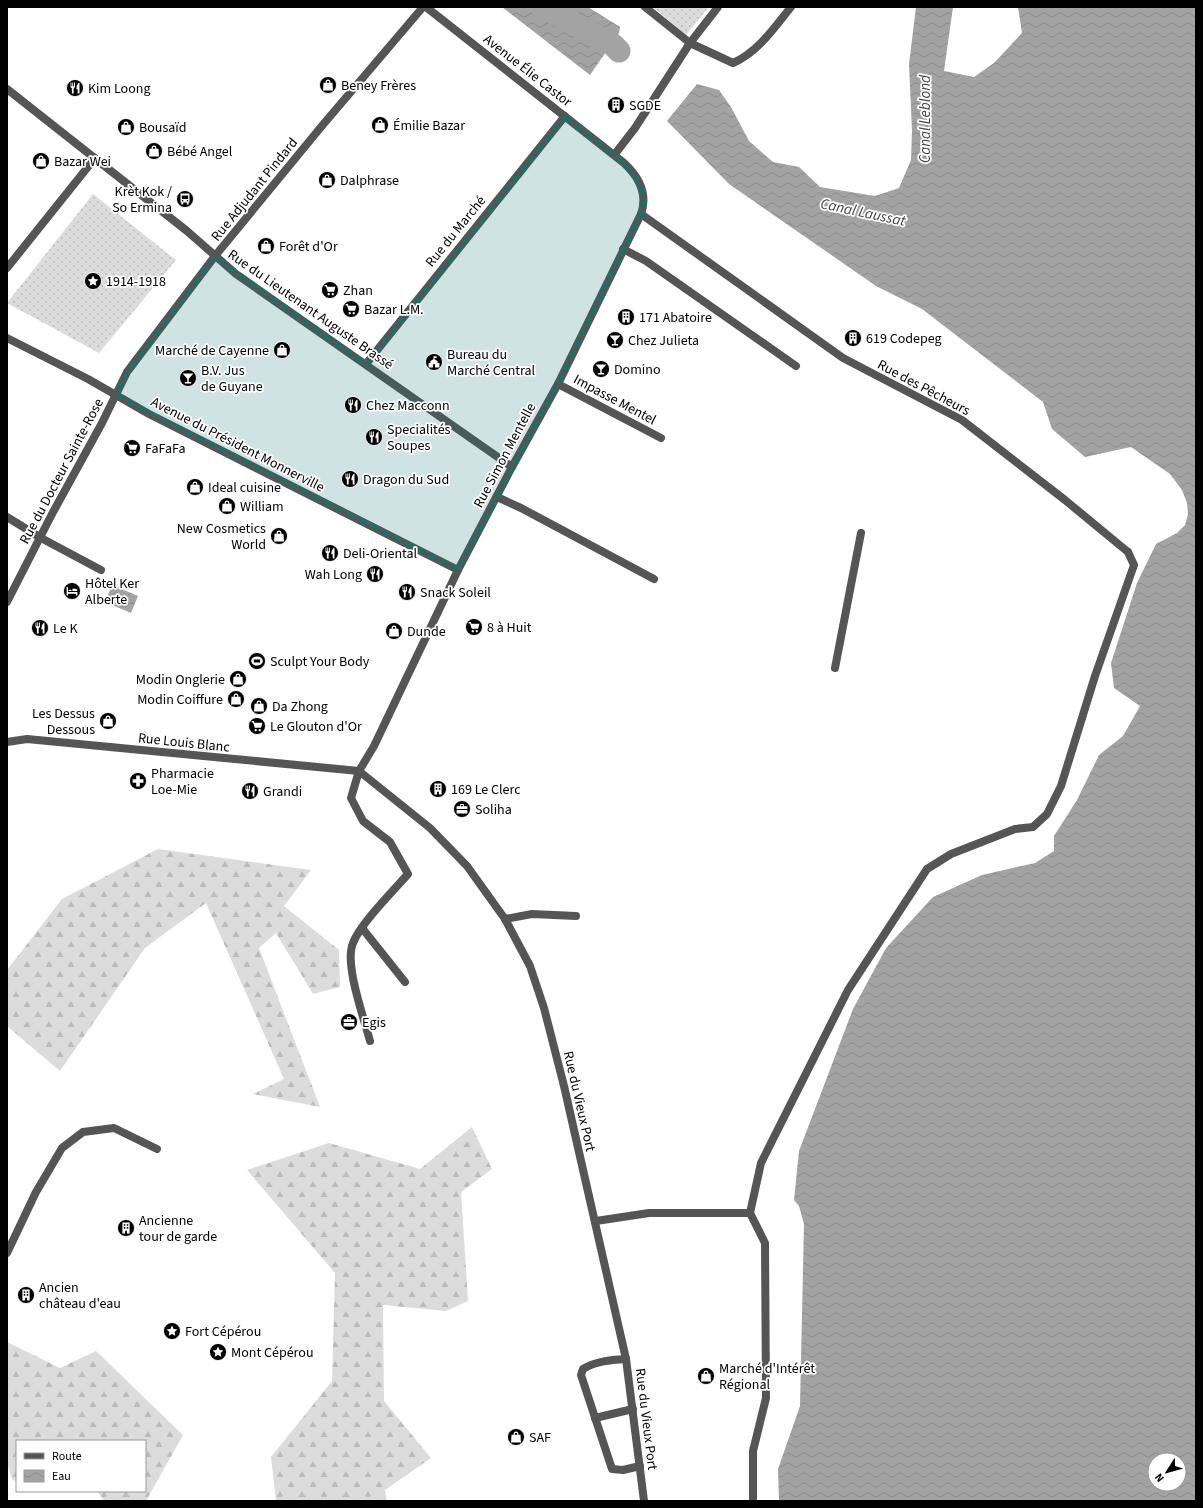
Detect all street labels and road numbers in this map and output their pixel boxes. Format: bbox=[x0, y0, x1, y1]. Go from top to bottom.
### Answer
street label: Avenue Élie Castor bbox=[479, 30, 576, 112]
street label: Rue Adjudant Pindard bbox=[207, 134, 303, 246]
street label: Rue du Marché bbox=[421, 192, 491, 272]
street label: Rue du Lieutenant Auguste Brassé bbox=[224, 245, 397, 375]
street label: Rue des Pêcheurs bbox=[874, 355, 974, 421]
street label: Impasse Mentel bbox=[570, 370, 660, 430]
street label: Avenue du Président Monnerville bbox=[147, 392, 328, 497]
street label: Rue du Docteur Sainte-Rose bbox=[15, 395, 109, 548]
street label: Rue Simon Mentelle bbox=[469, 399, 541, 511]
street label: Rue Louis Blanc bbox=[137, 728, 231, 758]
street label: Rue du Vieux Port bbox=[558, 1049, 600, 1154]
street label: Rue du Vieux Port bbox=[630, 1367, 662, 1471]

